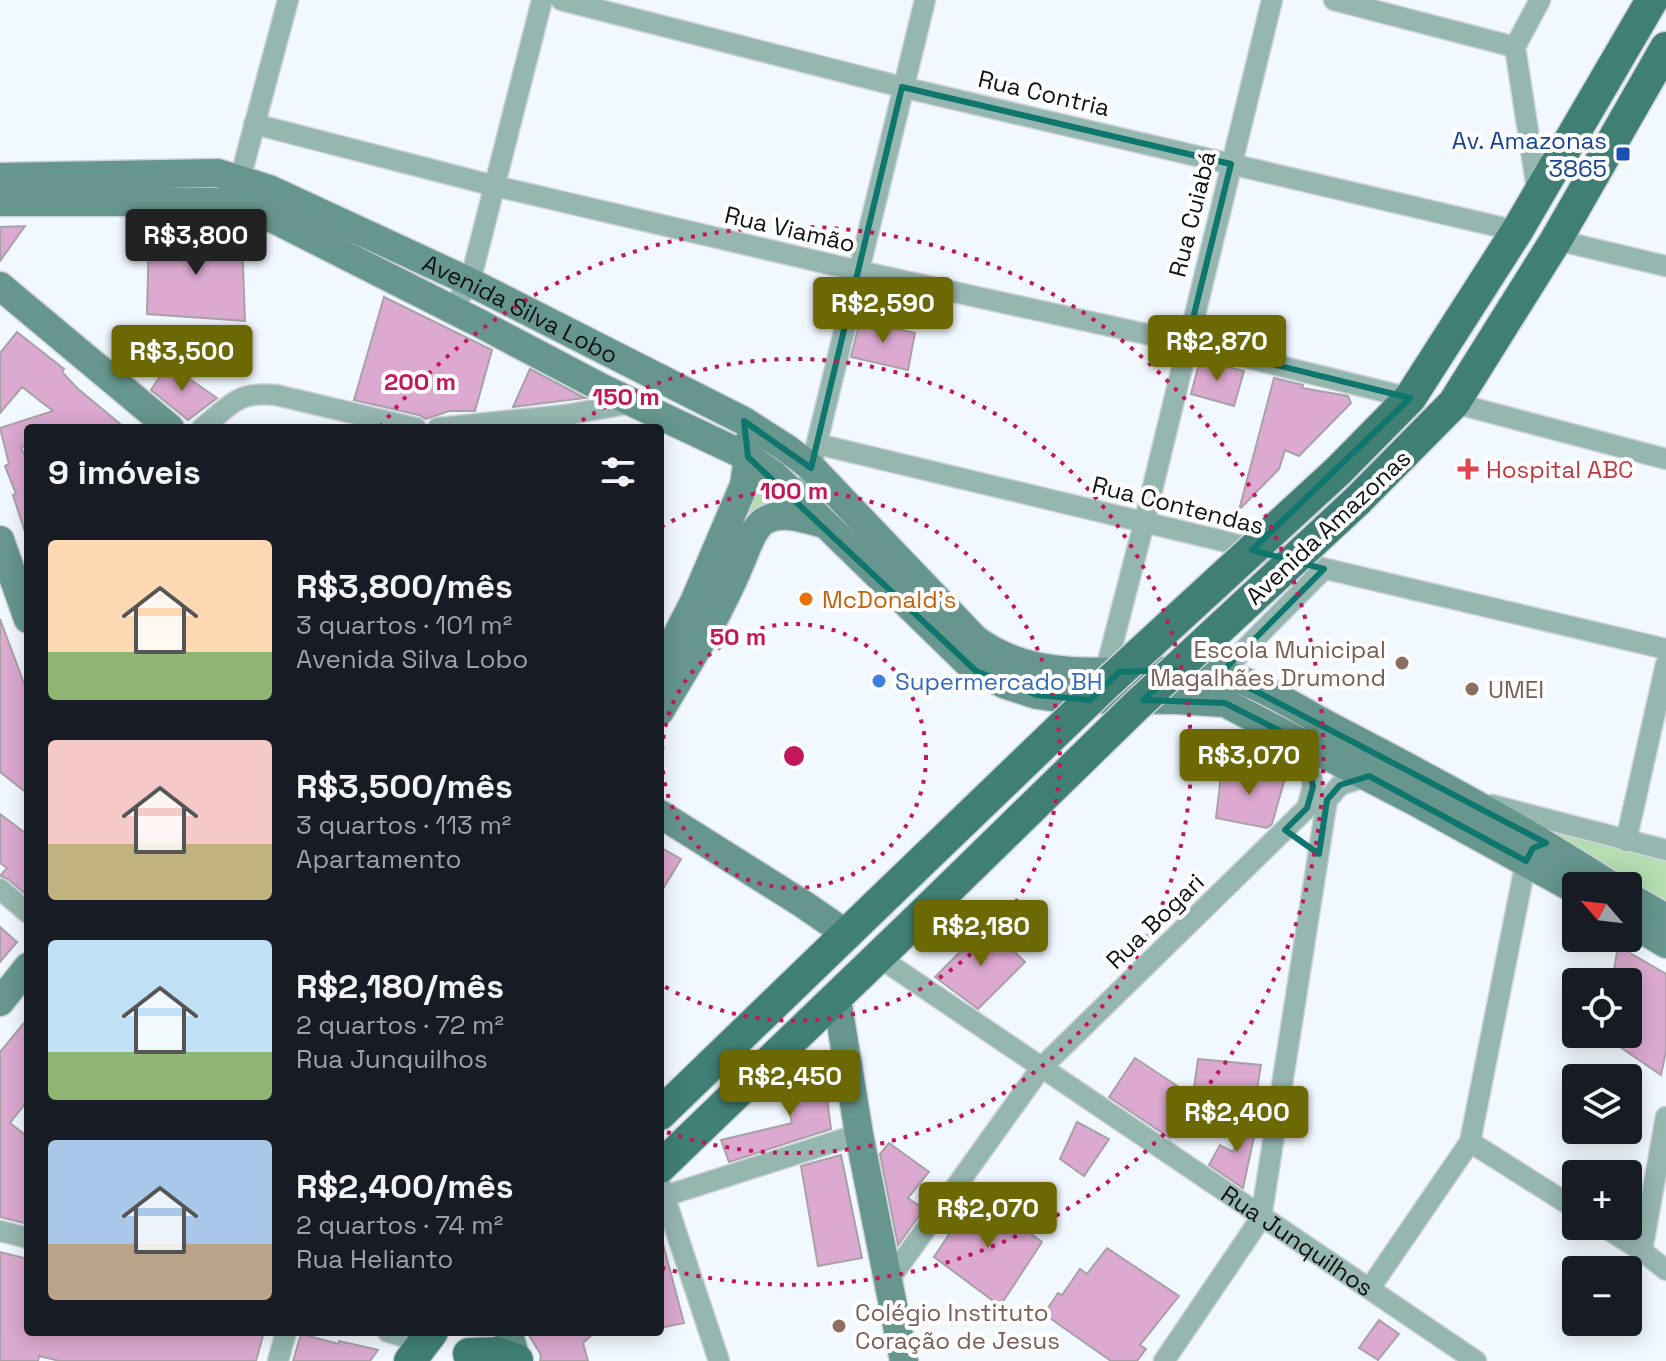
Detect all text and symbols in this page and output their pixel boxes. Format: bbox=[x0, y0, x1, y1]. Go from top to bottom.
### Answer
street label: Rua Contria bbox=[975, 63, 1113, 123]
place label: Av. Amazonas 3865 bbox=[1452, 125, 1607, 184]
marker: Av. Amazonas 3865 bbox=[1614, 145, 1632, 163]
street label: Rua Cuiabá bbox=[1161, 148, 1223, 280]
street label: Rua Viamão bbox=[722, 199, 858, 259]
pin: R$3,800 bbox=[122, 209, 270, 277]
text: R$3,800 bbox=[144, 218, 248, 252]
street label: Avenida Silva Lobo bbox=[418, 247, 624, 370]
pin: R$2,590 bbox=[809, 277, 957, 345]
text: R$2,590 bbox=[831, 286, 935, 320]
pin: R$2,870 bbox=[1143, 315, 1291, 383]
text: R$2,870 bbox=[1166, 324, 1268, 358]
pin: R$3,500 bbox=[108, 325, 256, 393]
text: R$3,500 bbox=[130, 334, 234, 368]
text: 200 m bbox=[384, 366, 456, 397]
text: 150 m bbox=[592, 381, 660, 412]
street label: Avenida Amazonas bbox=[1239, 443, 1417, 611]
icon: filters bbox=[596, 450, 640, 494]
text: 9 imóveis bbox=[48, 451, 201, 494]
place label: Hospital ABC bbox=[1486, 454, 1633, 485]
marker: Hospital ABC bbox=[1457, 458, 1479, 480]
street label: Rua Contendas bbox=[1089, 469, 1267, 541]
text: 100 m bbox=[760, 475, 828, 506]
text: R$3,800/mês bbox=[296, 565, 513, 608]
icon: home bbox=[112, 572, 208, 668]
place label: McDonald's bbox=[822, 584, 956, 615]
marker: McDonald's bbox=[797, 590, 815, 608]
text: 3 quartos · 101 m² bbox=[296, 608, 512, 642]
text: 50 m bbox=[710, 621, 766, 652]
place label: Escola Municipal Magalhães Drumond bbox=[1150, 634, 1386, 693]
text: Avenida Silva Lobo bbox=[296, 642, 528, 676]
marker: Escola Municipal Magalhães Drumond bbox=[1393, 654, 1411, 672]
place label: Supermercado BH bbox=[895, 666, 1102, 697]
marker: Supermercado BH bbox=[870, 672, 888, 690]
place label: UMEI bbox=[1488, 674, 1544, 705]
marker: UMEI bbox=[1463, 680, 1481, 698]
pin: R$3,070 bbox=[1175, 729, 1323, 797]
text: R$3,070 bbox=[1198, 738, 1300, 772]
centre of rings bbox=[780, 742, 808, 770]
text: R$3,500/mês bbox=[296, 765, 513, 808]
icon: home bbox=[112, 772, 208, 868]
text: 3 quartos · 113 m² bbox=[296, 808, 511, 842]
text: Apartamento bbox=[296, 842, 462, 876]
street label: Rua Bogari bbox=[1099, 867, 1211, 975]
north arrow bbox=[1562, 872, 1642, 952]
map controls bbox=[1562, 872, 1642, 1336]
pin: R$2,180 bbox=[907, 900, 1055, 968]
text: R$2,180 bbox=[932, 909, 1030, 943]
text: R$2,180/mês bbox=[296, 965, 504, 1008]
button: locate bbox=[1562, 968, 1642, 1048]
icon: home bbox=[112, 972, 208, 1068]
text: 2 quartos · 72 m² bbox=[296, 1008, 504, 1042]
text: Rua Junquilhos bbox=[296, 1042, 488, 1076]
pin: R$2,450 bbox=[716, 1050, 864, 1118]
text: R$2,450 bbox=[738, 1059, 842, 1093]
button: layers bbox=[1562, 1064, 1642, 1144]
pin: R$2,400 bbox=[1163, 1086, 1311, 1154]
text: R$2,400 bbox=[1184, 1095, 1290, 1129]
button: + bbox=[1562, 1160, 1642, 1240]
text: R$2,400/mês bbox=[296, 1165, 514, 1208]
icon: home bbox=[112, 1172, 208, 1268]
street label: Rua Junquilhos bbox=[1215, 1178, 1380, 1303]
pin: R$2,070 bbox=[914, 1182, 1062, 1250]
text: R$2,070 bbox=[937, 1191, 1039, 1225]
text: 2 quartos · 74 m² bbox=[296, 1208, 503, 1242]
text: Rua Helianto bbox=[296, 1242, 453, 1276]
button: − bbox=[1562, 1256, 1642, 1336]
place label: Colégio Instituto Coração de Jesus bbox=[855, 1297, 1060, 1356]
marker: Colégio Instituto Coração de Jesus bbox=[830, 1317, 848, 1335]

